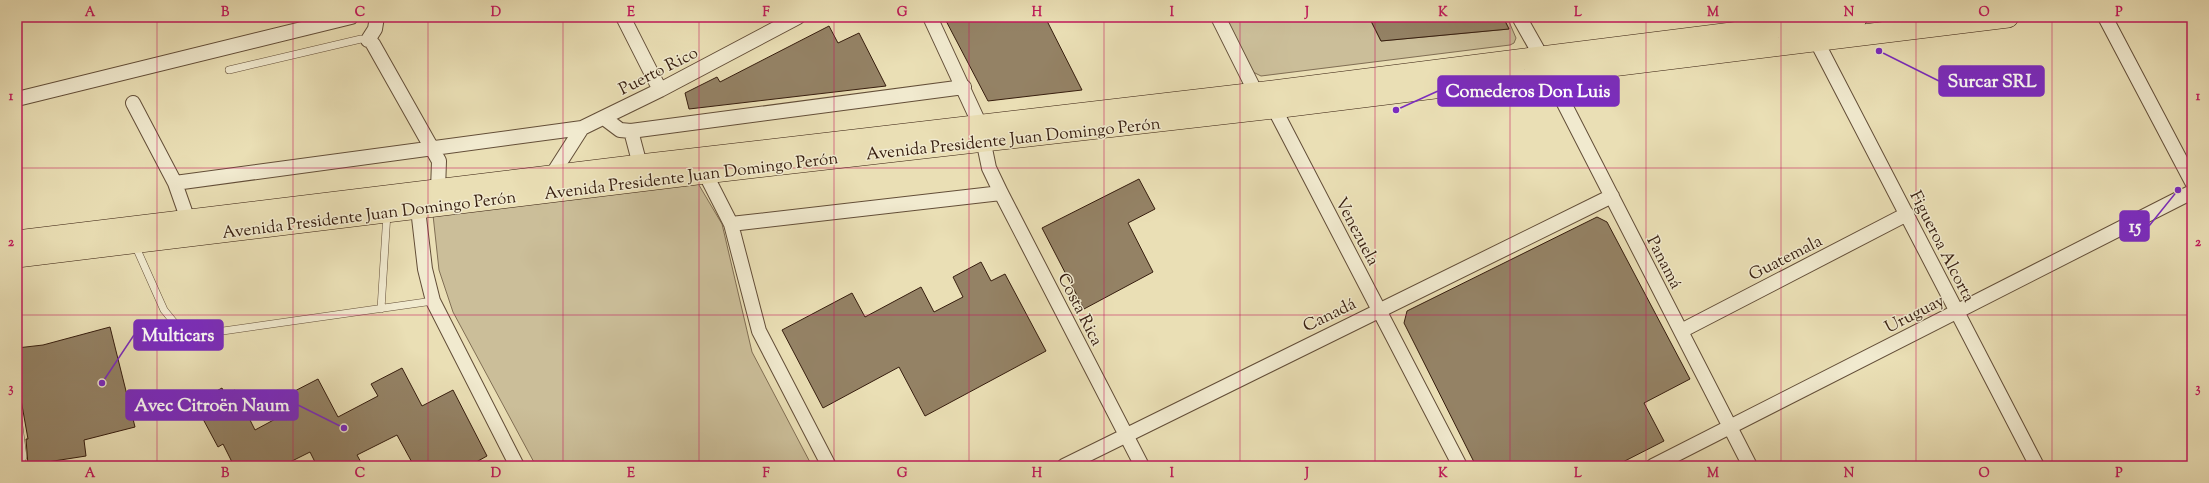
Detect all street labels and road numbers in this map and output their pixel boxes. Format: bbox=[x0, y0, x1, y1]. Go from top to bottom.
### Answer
street label: Puerto Rico bbox=[615, 42, 703, 102]
street label: Avenida Presidente Juan Domingo Perón bbox=[865, 113, 1162, 167]
street label: Avenida Presidente Juan Domingo Perón bbox=[543, 147, 840, 207]
street label: Avenida Presidente Juan Domingo Perón bbox=[221, 186, 518, 246]
street label: Figueroa Alcorta bbox=[1903, 187, 1980, 307]
street label: Venezuela bbox=[1328, 193, 1384, 271]
street label: Guatemala bbox=[1745, 230, 1827, 288]
street label: Panamá bbox=[1640, 232, 1687, 294]
street label: Costa Rica bbox=[1051, 269, 1108, 351]
street label: Uruguay bbox=[1881, 289, 1949, 340]
street label: Canadá bbox=[1299, 293, 1361, 339]

